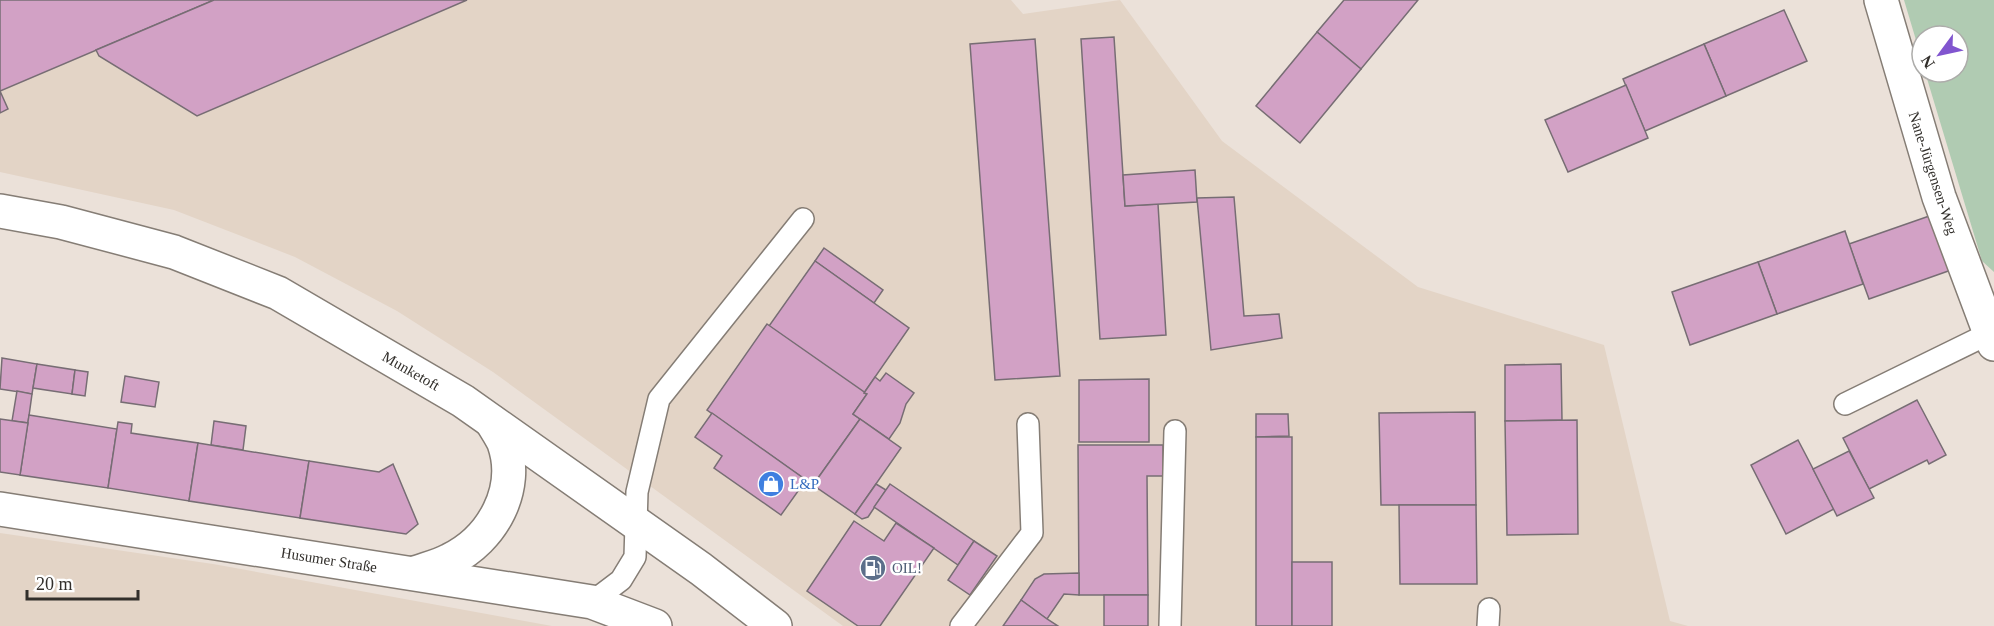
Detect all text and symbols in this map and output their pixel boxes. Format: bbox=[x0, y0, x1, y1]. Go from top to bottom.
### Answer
north arrow bbox=[1910, 24, 1970, 84]
text: N bbox=[1917, 52, 1938, 71]
street label: Nane-Jürgensen-Weg bbox=[1906, 109, 1961, 237]
street label: Munketoft bbox=[380, 348, 443, 394]
shop icon: L&P bbox=[756, 469, 786, 499]
place label: L&P bbox=[790, 476, 819, 492]
street label: Husumer Straße bbox=[280, 545, 379, 576]
fuel station icon: OIL! bbox=[858, 553, 888, 583]
place label: OIL! bbox=[892, 560, 922, 576]
scale bar bbox=[27, 563, 138, 601]
text: 20 m bbox=[36, 574, 73, 594]

